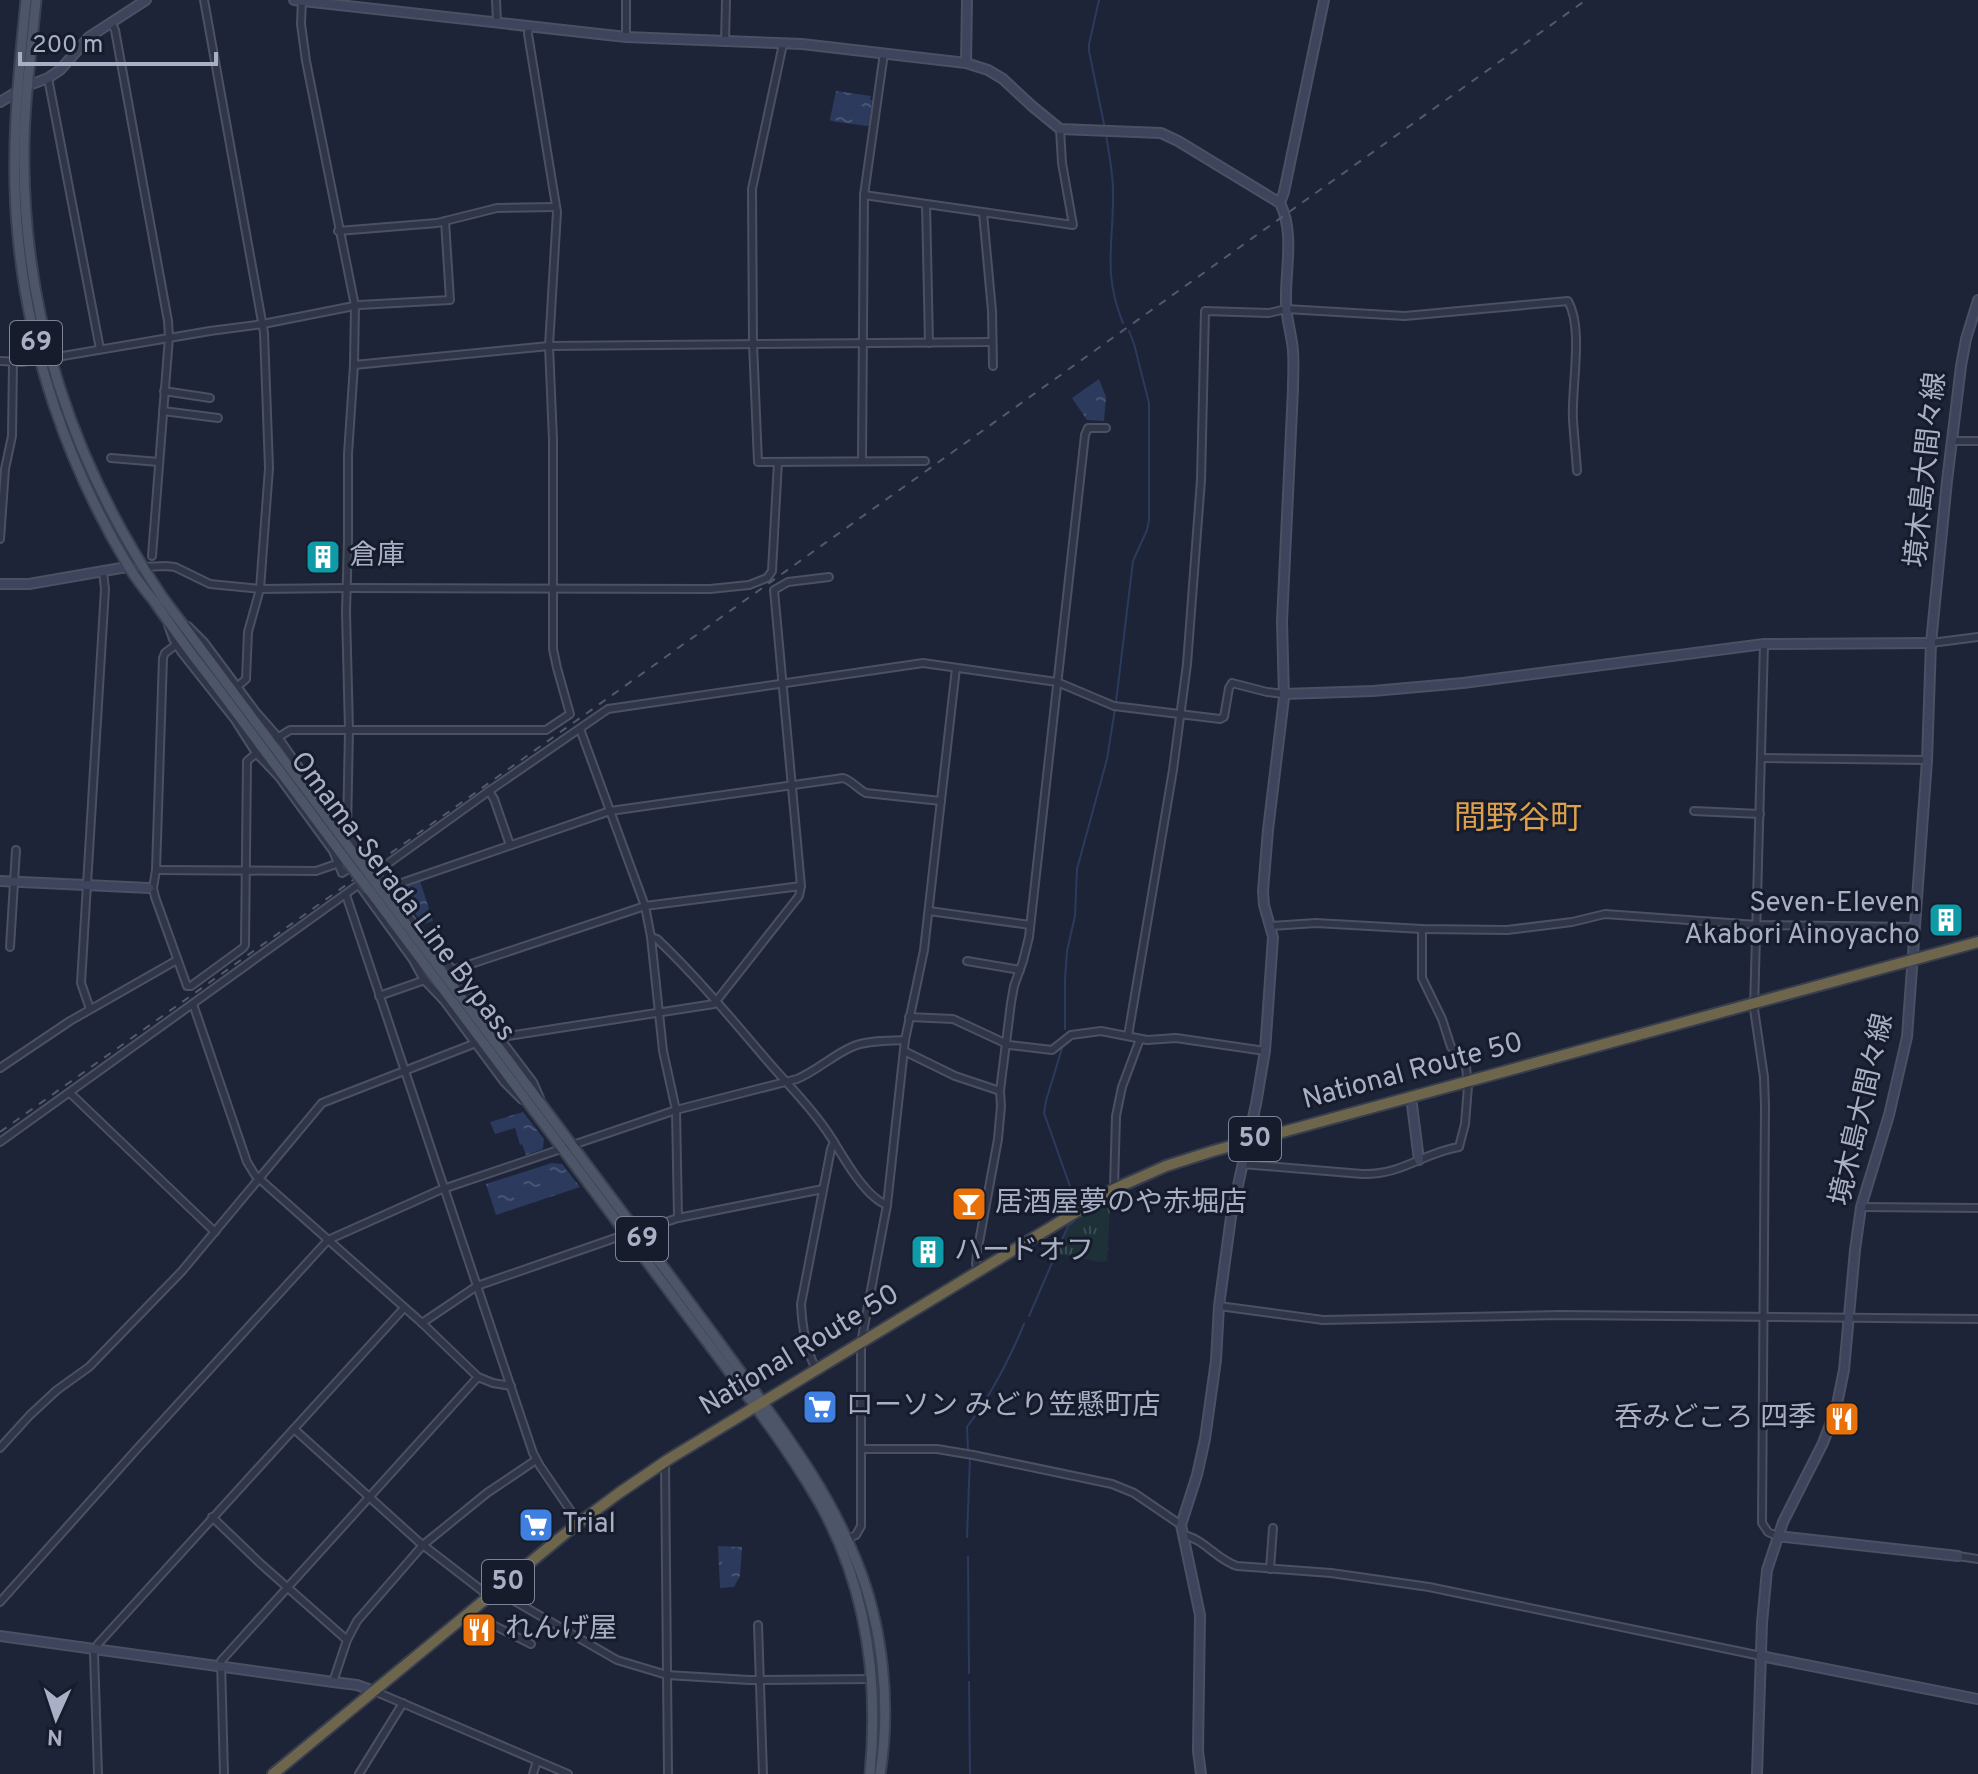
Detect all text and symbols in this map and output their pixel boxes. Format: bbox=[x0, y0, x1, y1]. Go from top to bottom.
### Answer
scale bar bbox=[20, 16, 216, 66]
text: 200 m bbox=[32, 31, 103, 61]
road number: 69 bbox=[10, 321, 62, 365]
street label: 境木島大間々線 bbox=[1899, 371, 1955, 569]
building icon: 倉庫 bbox=[304, 538, 342, 576]
place label: 倉庫 bbox=[349, 539, 405, 575]
street label: Omama-Serada Line Bypass bbox=[281, 745, 523, 1049]
district label: 間野谷町 bbox=[1454, 800, 1582, 840]
place label: Seven-Eleven Akabori Ainoyacho bbox=[1684, 886, 1920, 954]
building icon: Seven-Eleven Akabori Ainoyacho bbox=[1927, 901, 1965, 939]
street label: 境木島大間々線 bbox=[1823, 1010, 1903, 1210]
street label: National Route 50 bbox=[1299, 1025, 1527, 1119]
road number: 50 bbox=[1229, 1117, 1281, 1161]
bar icon: 居酒屋夢のや赤堀店 bbox=[950, 1185, 988, 1223]
place label: 居酒屋夢のや赤堀店 bbox=[995, 1186, 1247, 1222]
road number: 69 bbox=[616, 1217, 668, 1261]
building icon: ハードオフ bbox=[909, 1233, 947, 1271]
place label: ハードオフ bbox=[954, 1234, 1094, 1270]
street label: National Route 50 bbox=[693, 1277, 907, 1425]
supermarket icon: ローソン みどり笠懸町店 bbox=[801, 1388, 839, 1426]
place label: ローソン みどり笠懸町店 bbox=[846, 1389, 1161, 1425]
restaurant icon: 呑みどころ 四季 bbox=[1823, 1400, 1861, 1438]
place label: 呑みどころ 四季 bbox=[1614, 1401, 1816, 1437]
supermarket icon: Trial bbox=[517, 1506, 555, 1544]
place label: Trial bbox=[562, 1507, 616, 1543]
road number: 50 bbox=[482, 1560, 534, 1604]
restaurant icon: れんげ屋 bbox=[460, 1611, 498, 1649]
place label: れんげ屋 bbox=[505, 1612, 617, 1648]
north arrow bbox=[16, 1678, 96, 1758]
text: N bbox=[46, 1722, 64, 1749]

